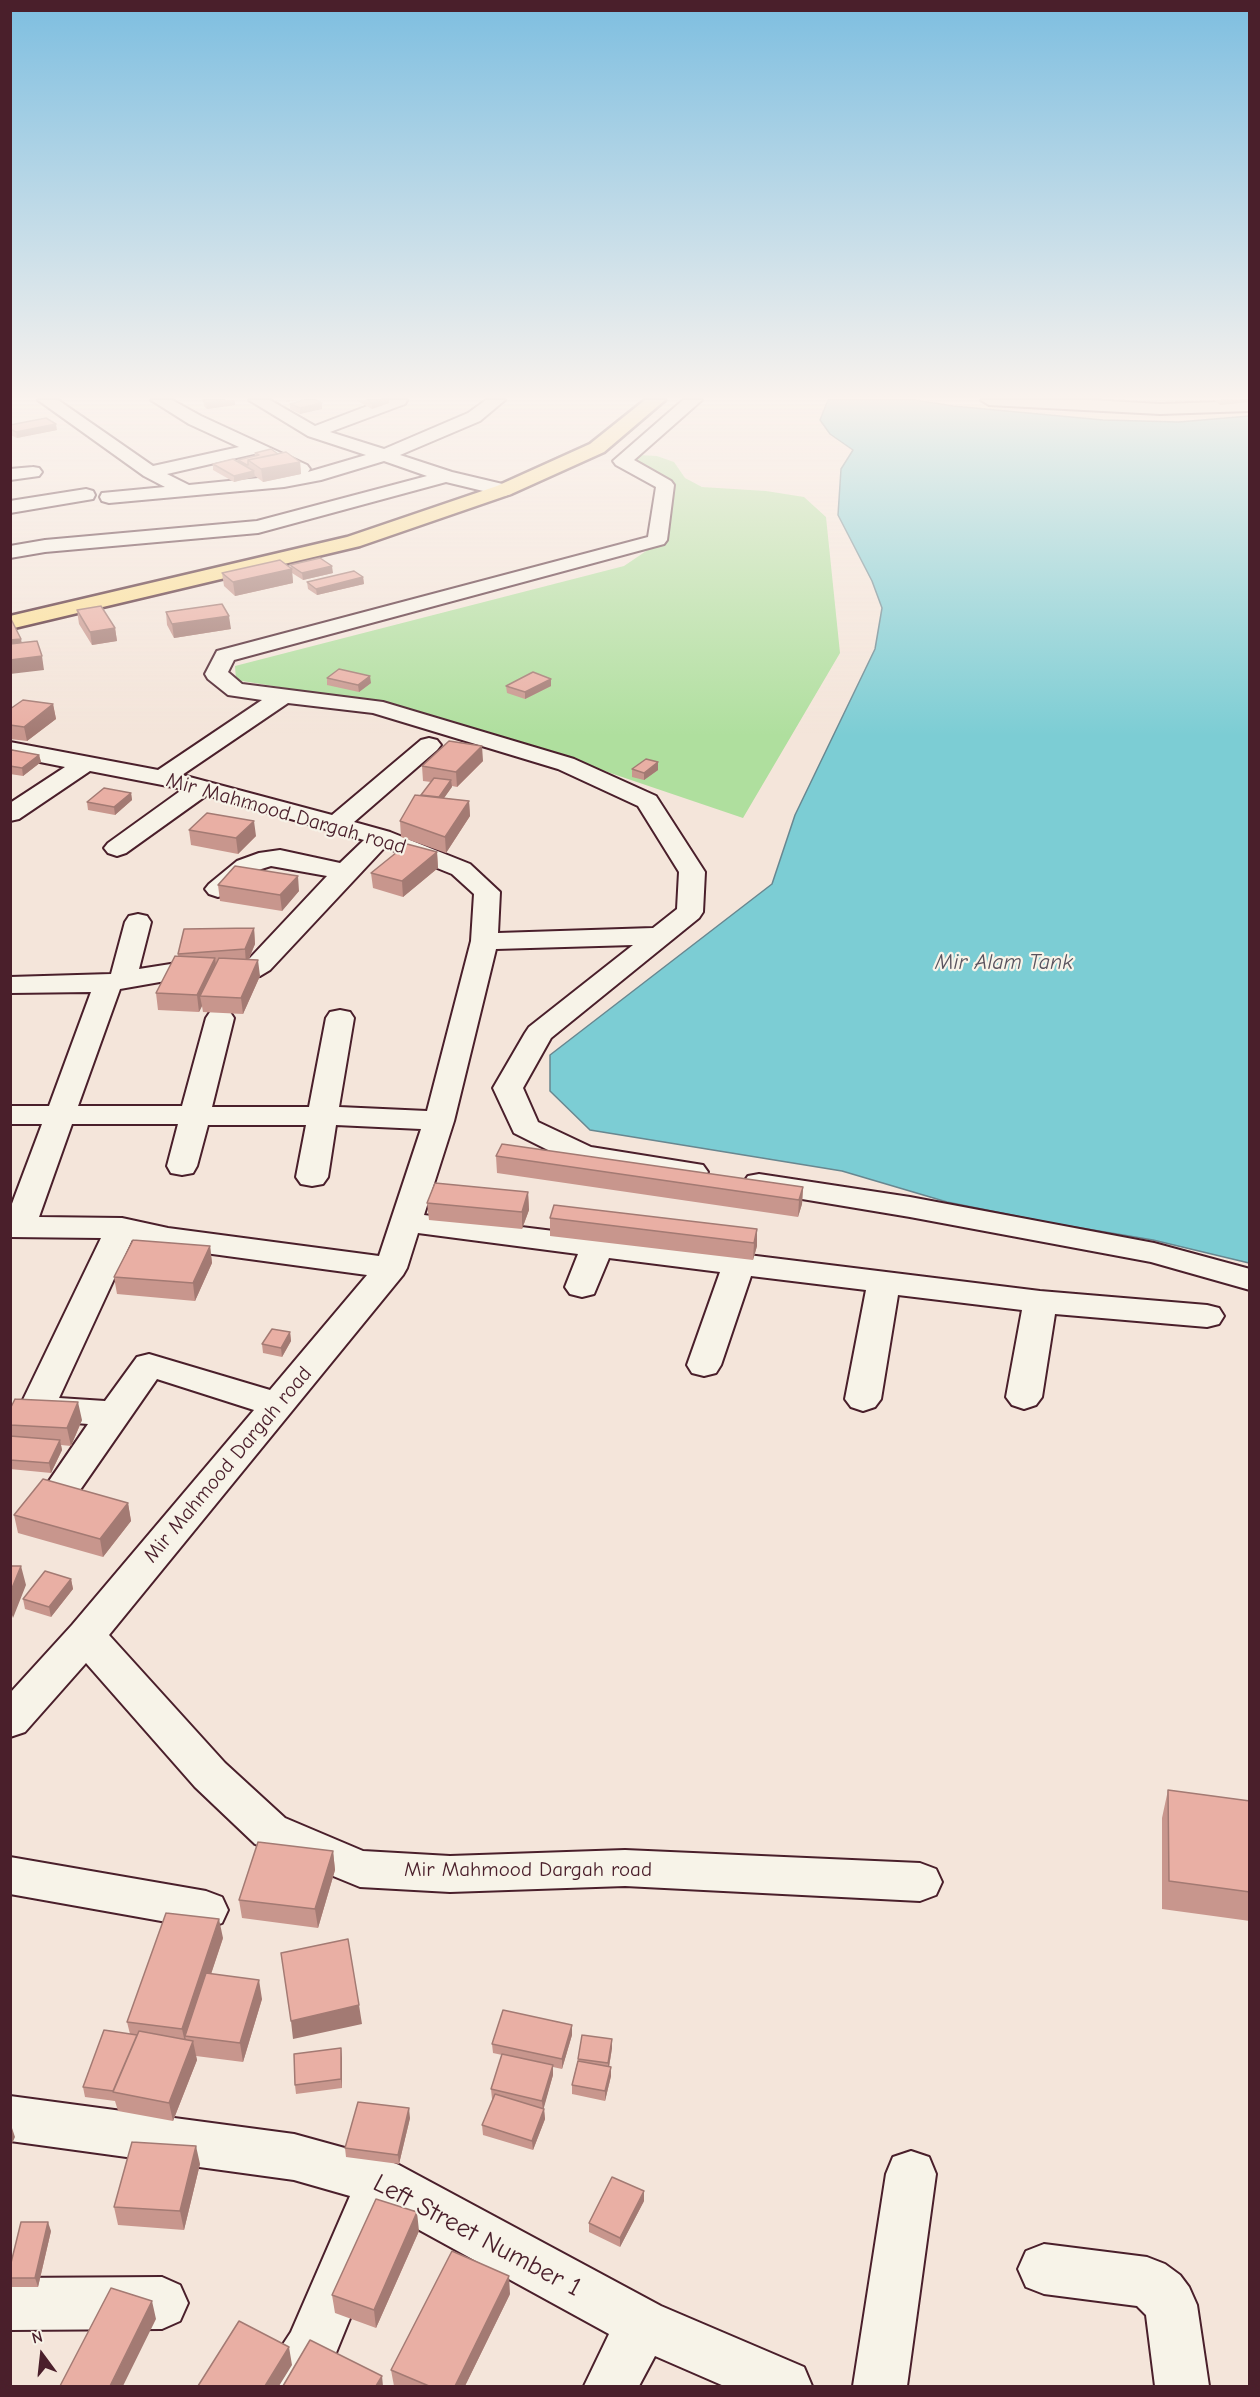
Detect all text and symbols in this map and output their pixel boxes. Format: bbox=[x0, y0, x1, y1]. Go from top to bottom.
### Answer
street label: Mir Mahmood Dargah road bbox=[163, 768, 409, 860]
water label: Mir Alam Tank bbox=[935, 950, 1073, 976]
street label: Mir Mahmood Dargah road bbox=[139, 1362, 317, 1568]
street label: Mir Mahmood Dargah road bbox=[404, 1857, 652, 1883]
street label: Left Street Number 1 bbox=[368, 2168, 586, 2304]
north arrow bbox=[12, 2325, 72, 2385]
text: N bbox=[30, 2328, 45, 2348]

